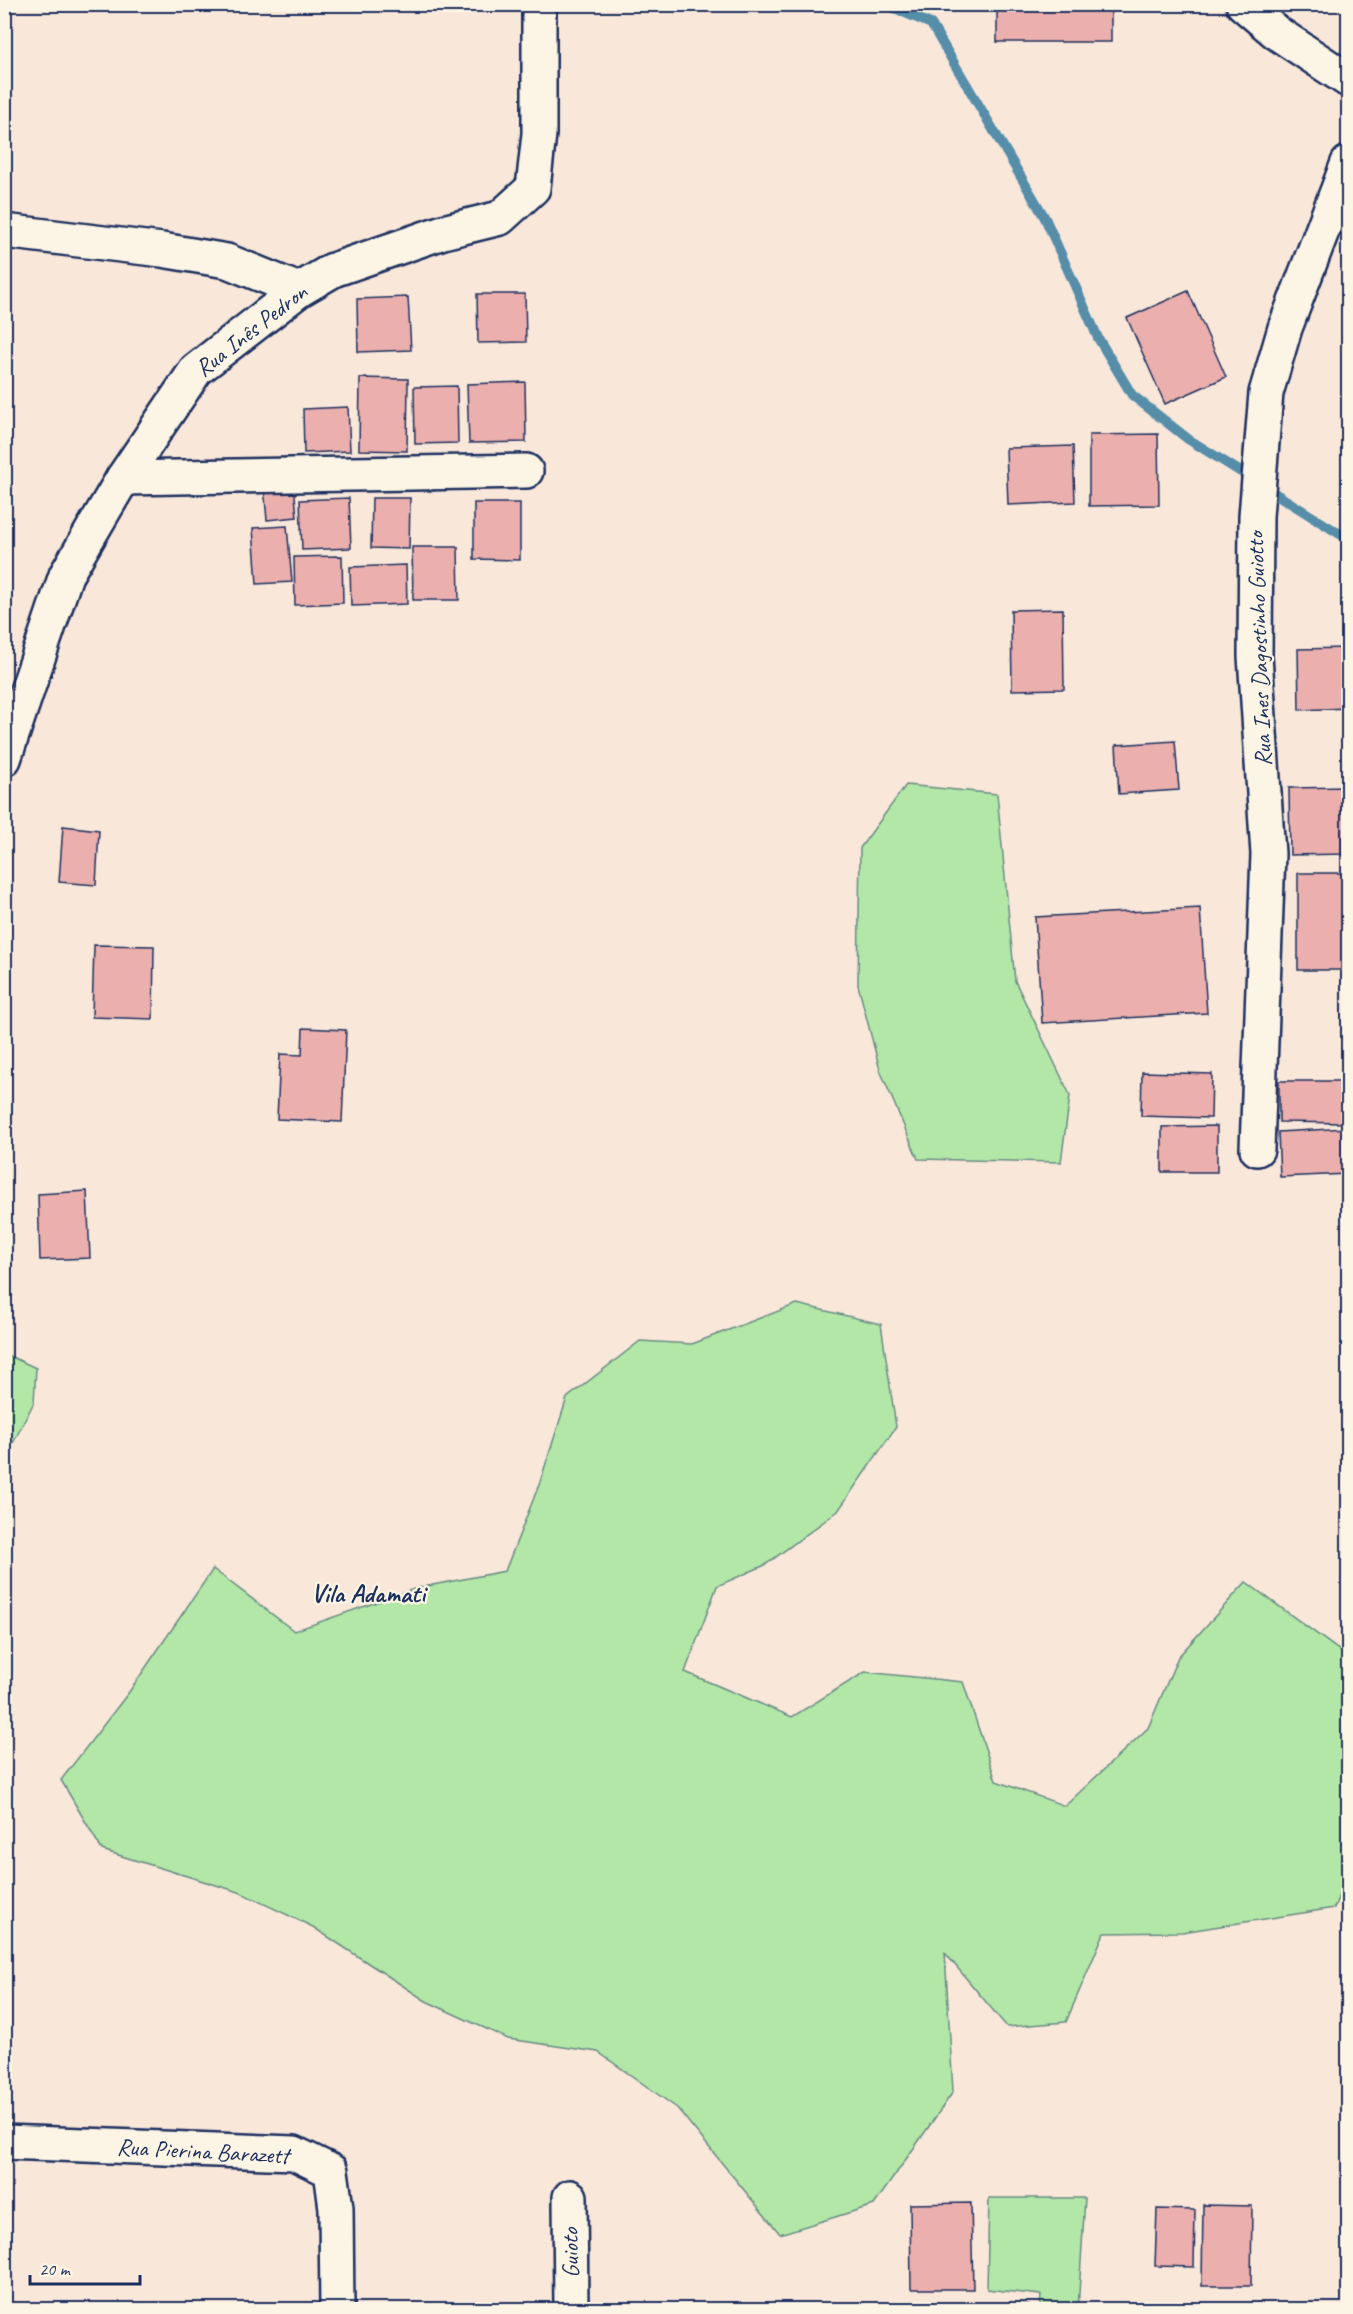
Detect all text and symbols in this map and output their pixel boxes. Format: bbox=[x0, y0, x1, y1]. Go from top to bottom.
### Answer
street label: Rua Inês Pedron bbox=[189, 276, 314, 383]
street label: Rua Ines Dagostinho Guiotto bbox=[1240, 529, 1278, 767]
district label: Vila Adamati bbox=[311, 1577, 428, 1610]
street label: Rua Pierina Barazett bbox=[116, 2132, 293, 2171]
street label: Guioto bbox=[555, 2226, 585, 2278]
scale bar bbox=[30, 2248, 140, 2286]
text: 20 m bbox=[39, 2258, 72, 2280]

